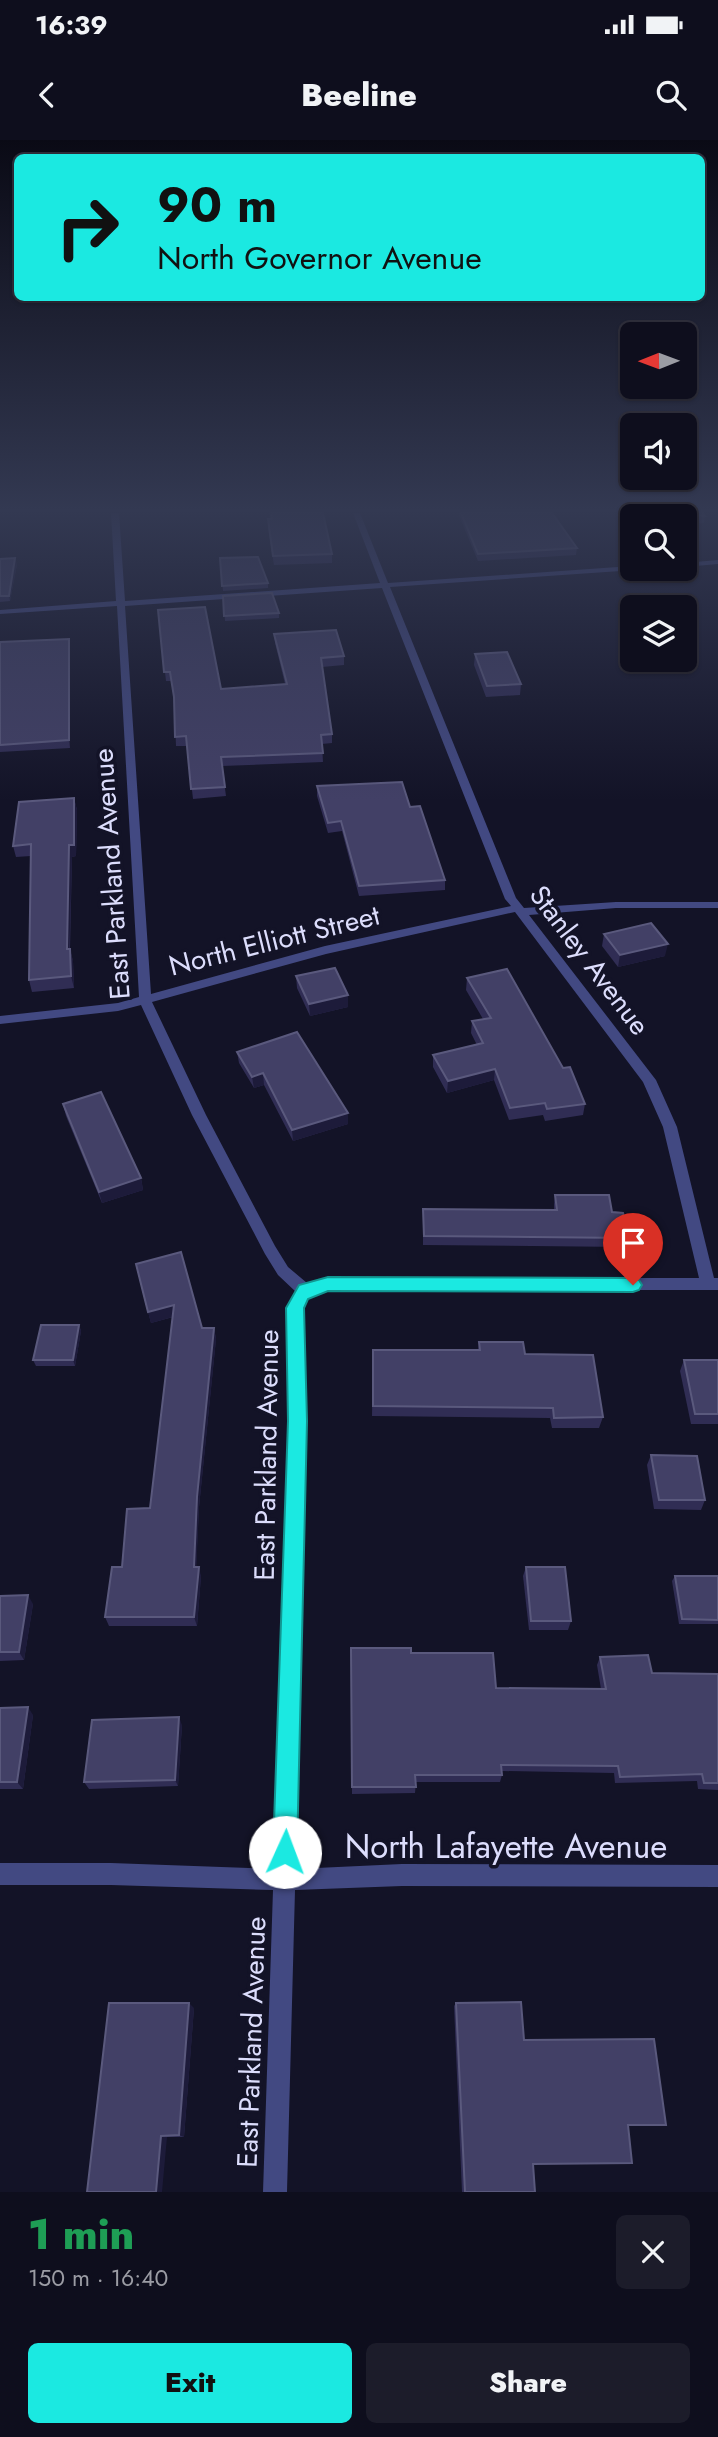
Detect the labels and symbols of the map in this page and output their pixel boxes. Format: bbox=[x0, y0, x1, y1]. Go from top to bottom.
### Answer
north arrow bbox=[620, 322, 696, 399]
street label: East Parkland Avenue bbox=[82, 747, 141, 1001]
street label: Stanley Avenue bbox=[519, 877, 660, 1044]
street label: North Elliott Street bbox=[164, 894, 384, 986]
pin bbox=[603, 1213, 663, 1285]
street label: East Parkland Avenue bbox=[244, 1329, 289, 1581]
position arrow bbox=[248, 1815, 322, 1889]
street label: North Lafayette Avenue bbox=[345, 1823, 667, 1870]
street label: East Parkland Avenue bbox=[227, 1916, 276, 2168]

